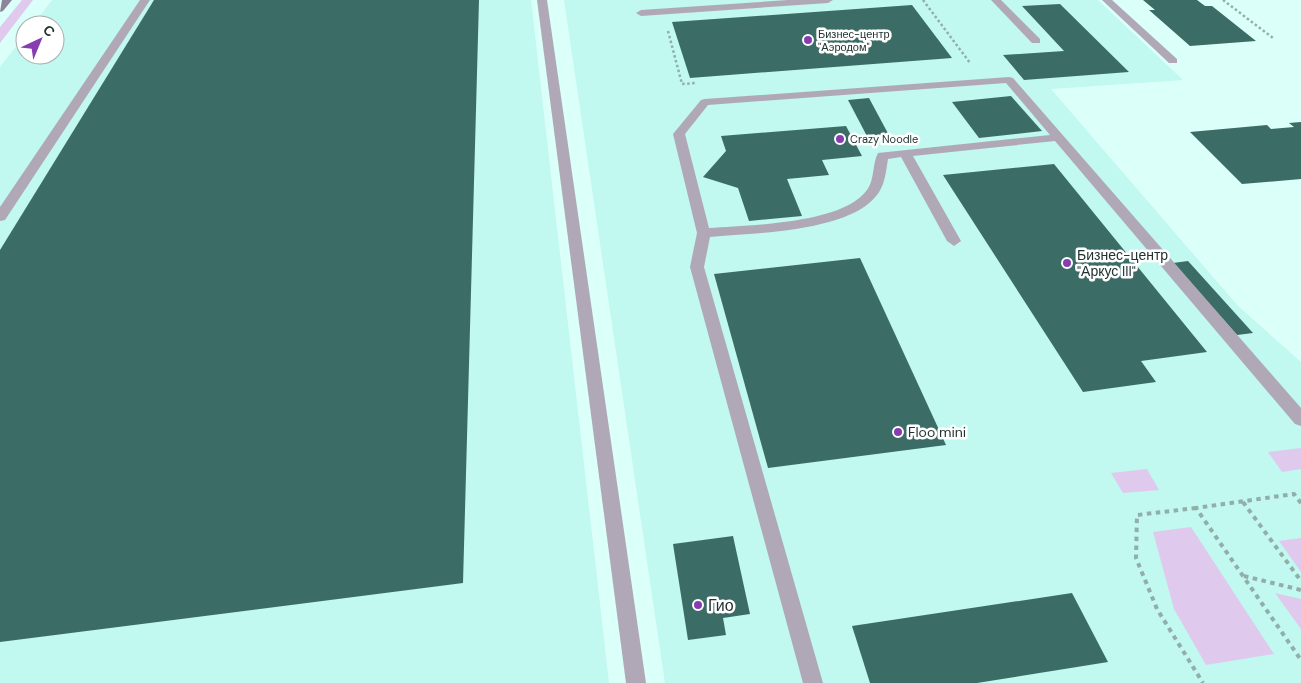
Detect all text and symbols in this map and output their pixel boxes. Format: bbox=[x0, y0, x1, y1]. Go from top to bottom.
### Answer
north arrow bbox=[15, 15, 65, 65]
text: С bbox=[39, 21, 59, 41]
place label: Бизнес-центр "Аэродом" bbox=[818, 27, 890, 54]
marker: Бизнес-центр "Аэродом" bbox=[802, 34, 814, 46]
place label: Crazy Noodle bbox=[850, 132, 918, 146]
marker: Crazy Noodle bbox=[834, 133, 846, 145]
place label: Бизнес-центр "Аркус III" bbox=[1077, 246, 1168, 280]
marker: Бизнес-центр "Аркус III" bbox=[1061, 257, 1073, 269]
place label: Floo mini bbox=[908, 423, 966, 441]
marker: Floo mini bbox=[892, 426, 904, 438]
place label: Гио bbox=[708, 595, 734, 616]
marker: Гио bbox=[692, 599, 704, 611]

